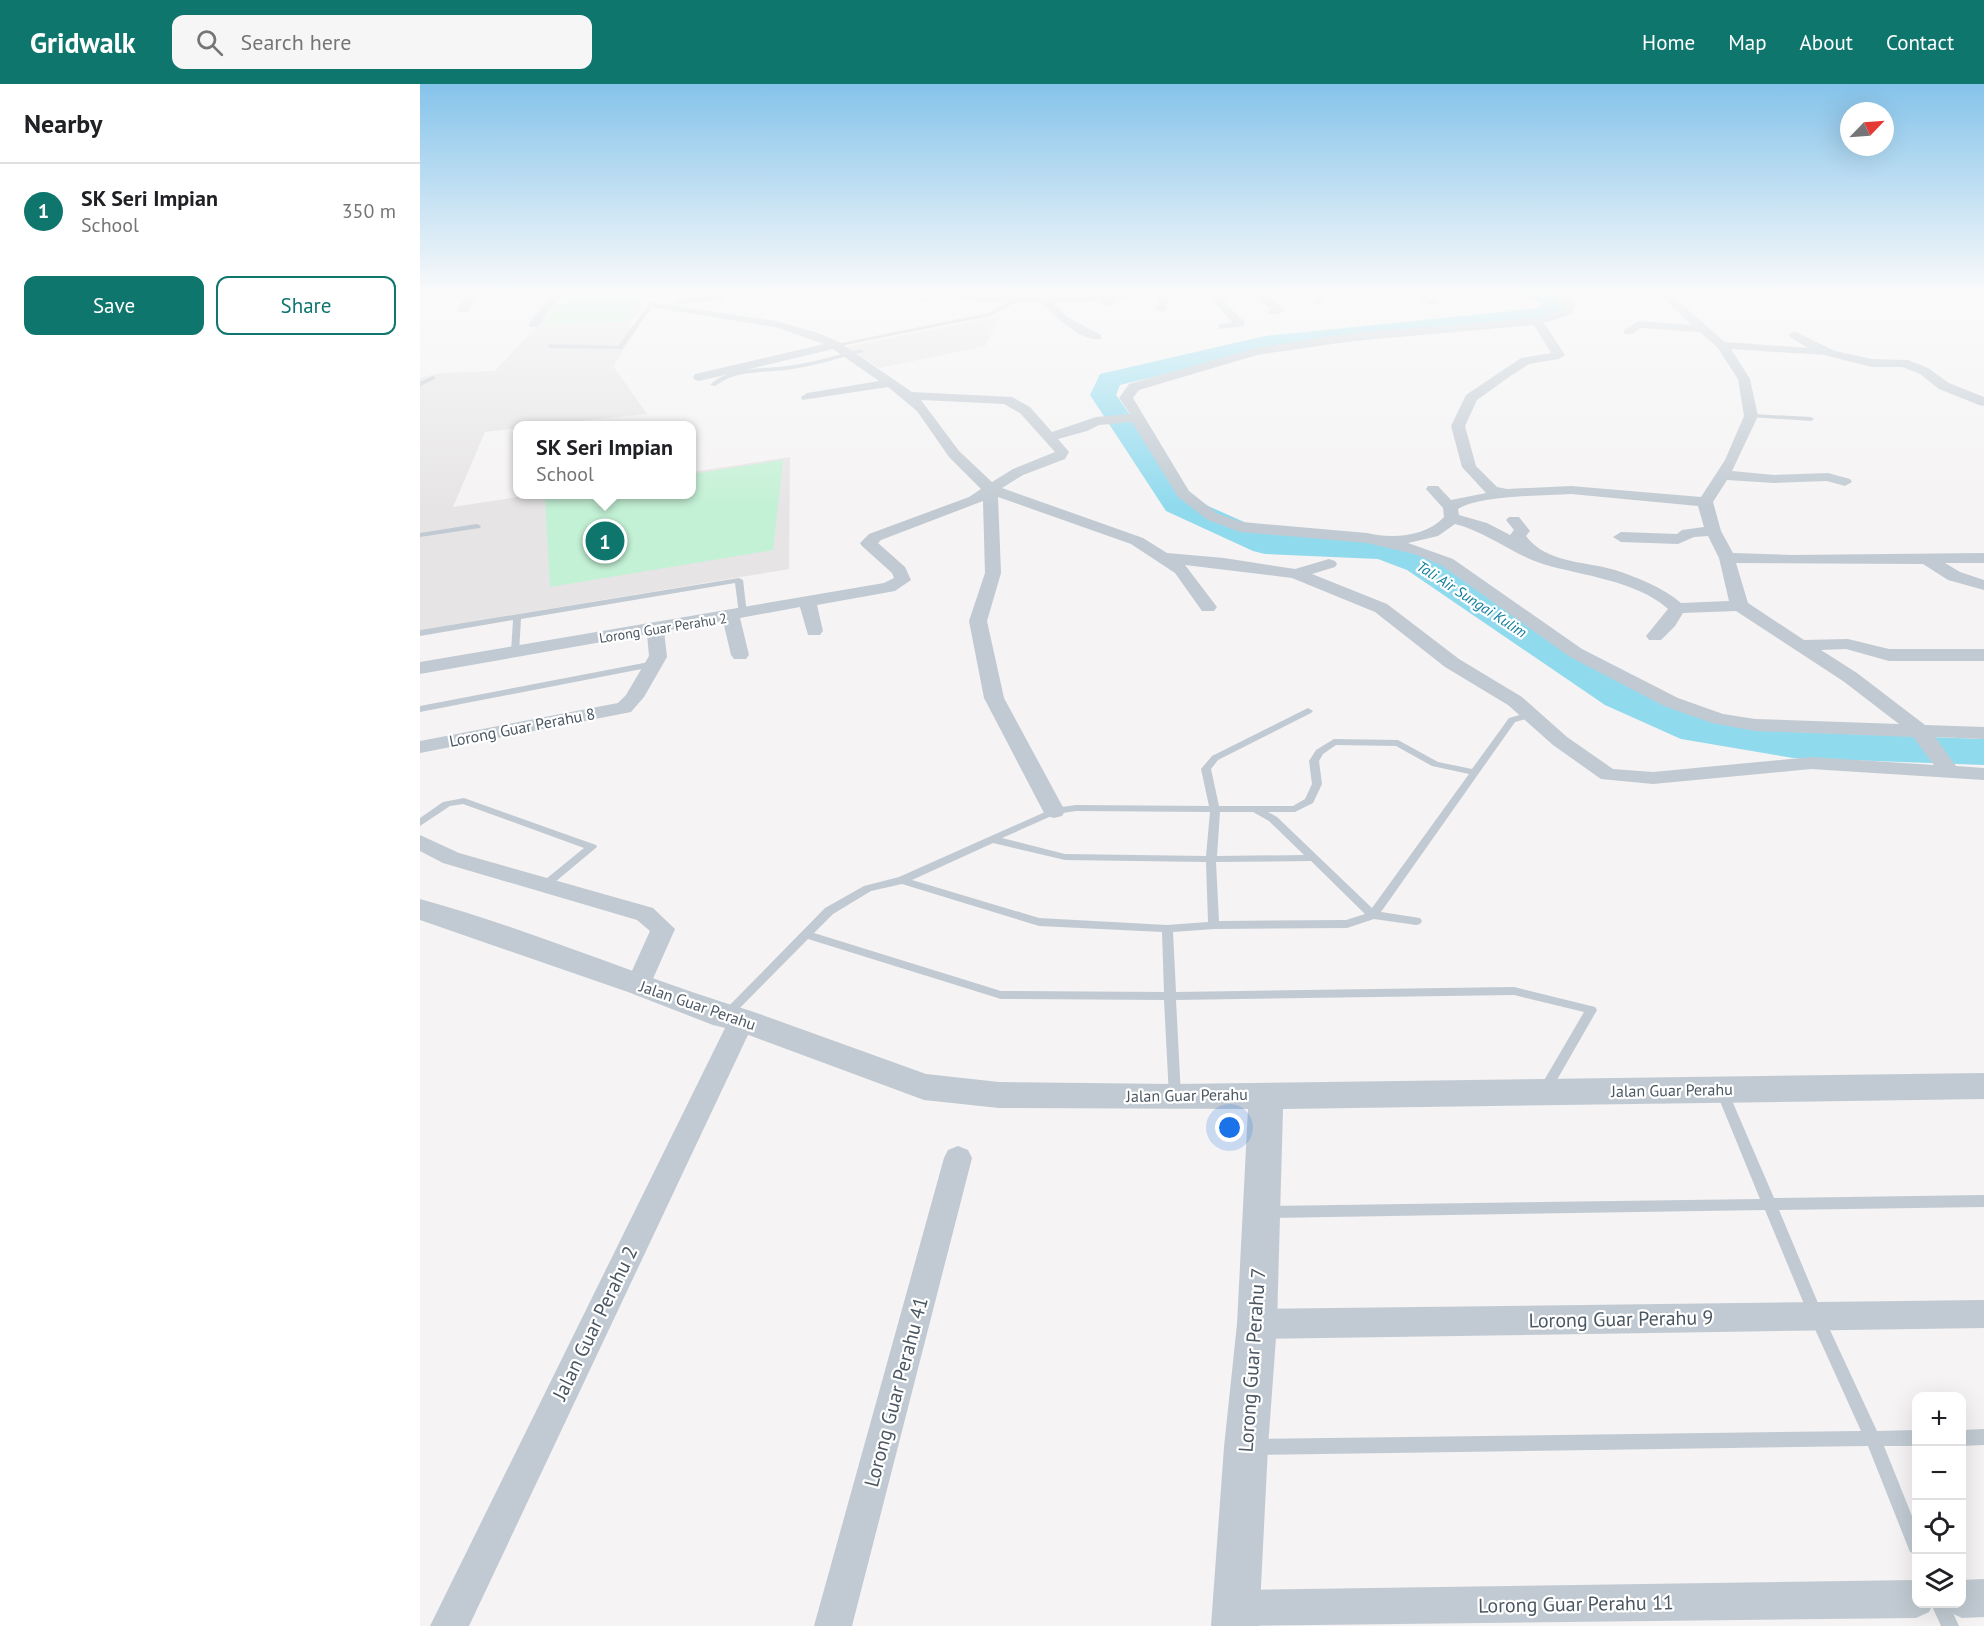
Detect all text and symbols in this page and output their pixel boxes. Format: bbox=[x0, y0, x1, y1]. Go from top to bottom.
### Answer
search box bbox=[172, 15, 592, 69]
text: Gridwalk bbox=[30, 24, 136, 61]
icon: search bbox=[193, 26, 226, 59]
text: Search here bbox=[241, 28, 352, 56]
text: Home bbox=[1642, 29, 1695, 56]
text: Map bbox=[1728, 29, 1767, 56]
text: About bbox=[1800, 29, 1853, 56]
text: Contact bbox=[1886, 29, 1954, 56]
north arrow bbox=[1840, 102, 1894, 156]
text: Nearby bbox=[24, 107, 102, 140]
text: SK Seri Impian bbox=[81, 184, 218, 212]
text: 1 bbox=[38, 198, 49, 224]
text: 350 m bbox=[342, 198, 396, 224]
text: School bbox=[81, 212, 139, 238]
button: Save bbox=[24, 276, 204, 335]
button: Share bbox=[216, 276, 396, 335]
popup bbox=[513, 421, 696, 499]
text: SK Seri Impian bbox=[536, 433, 673, 461]
text: School bbox=[536, 461, 594, 487]
pin: 1 bbox=[586, 518, 624, 564]
water label: Tali Air Sungai Kulim bbox=[1413, 556, 1531, 642]
street label: Lorong Guar Perahu 2 bbox=[598, 609, 728, 647]
street label: Lorong Guar Perahu 8 bbox=[448, 703, 596, 751]
street label: Jalan Guar Perahu bbox=[636, 975, 759, 1034]
street label: Jalan Guar Perahu bbox=[1610, 1079, 1733, 1101]
street label: Jalan Guar Perahu bbox=[1125, 1084, 1248, 1106]
your location bbox=[1215, 1113, 1244, 1142]
street label: Jalan Guar Perahu 2 bbox=[546, 1242, 644, 1405]
street label: Lorong Guar Perahu 7 bbox=[1233, 1267, 1271, 1453]
street label: Lorong Guar Perahu 41 bbox=[858, 1294, 934, 1490]
street label: Lorong Guar Perahu 9 bbox=[1528, 1304, 1714, 1334]
map controls bbox=[1912, 1392, 1966, 1608]
button: + bbox=[1912, 1392, 1966, 1446]
button: − bbox=[1912, 1446, 1966, 1500]
button: locate bbox=[1912, 1500, 1966, 1554]
button: layers bbox=[1912, 1554, 1966, 1608]
street label: Lorong Guar Perahu 11 bbox=[1478, 1589, 1674, 1619]

